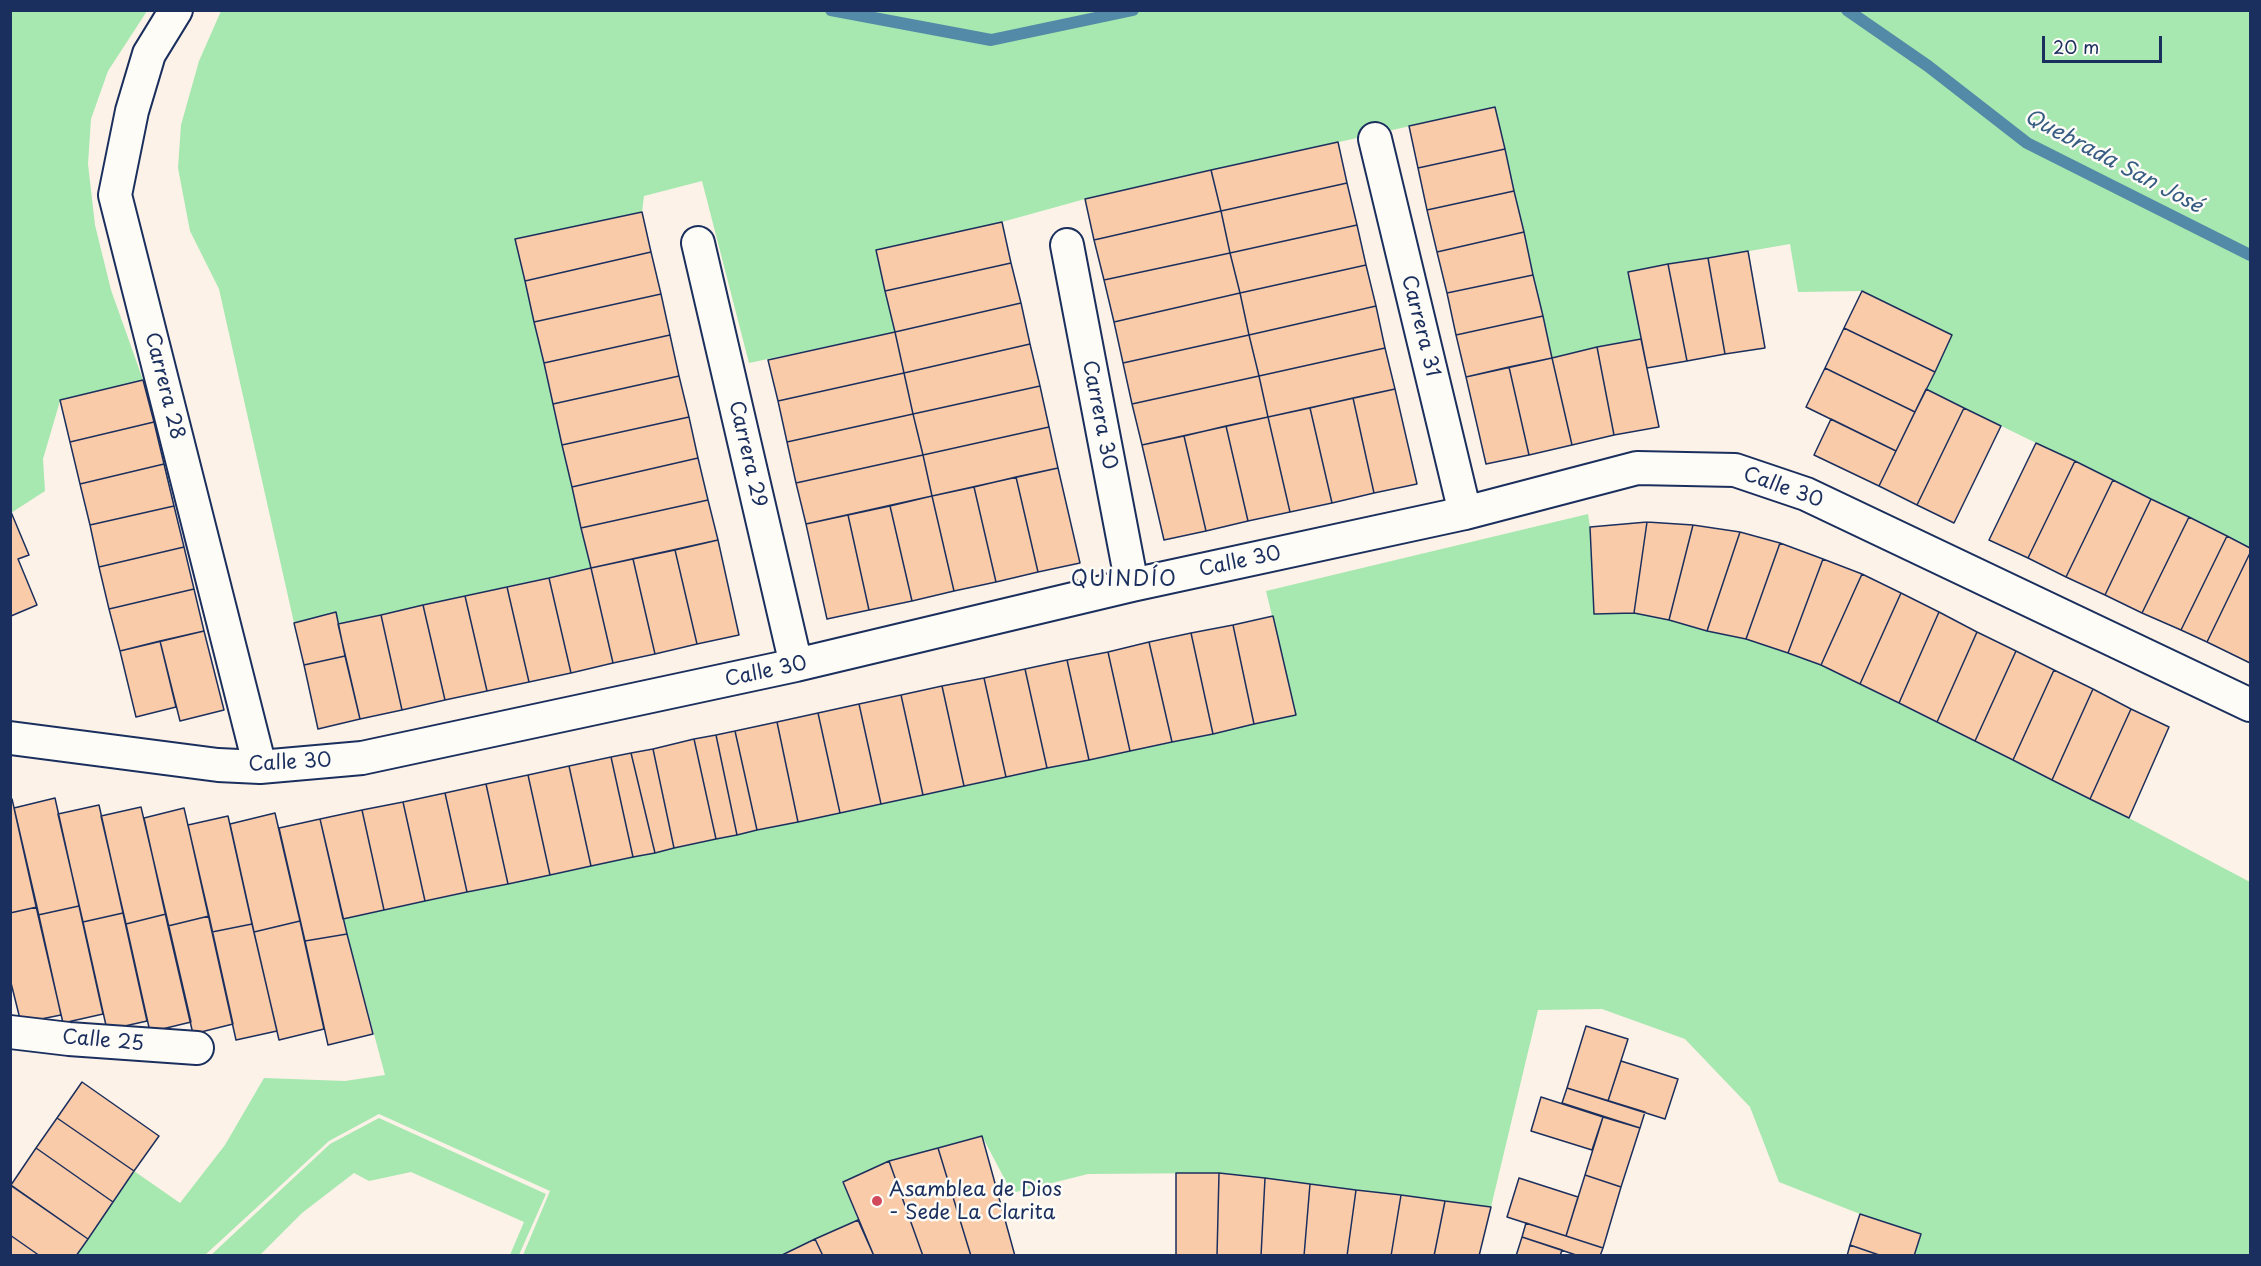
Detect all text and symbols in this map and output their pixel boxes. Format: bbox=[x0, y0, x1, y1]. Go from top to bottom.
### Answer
scale bar bbox=[2045, 24, 2165, 62]
text: 20 m bbox=[2053, 33, 2099, 60]
water label: Quebrada San José bbox=[2020, 105, 2206, 219]
street label: Carrera 31 bbox=[1396, 273, 1444, 379]
street label: Carrera 28 bbox=[139, 330, 189, 442]
street label: Carrera 30 bbox=[1077, 358, 1121, 472]
street label: Carrera 29 bbox=[723, 398, 771, 510]
street label: Calle 30 bbox=[1740, 463, 1826, 513]
street label: Calle 30 bbox=[1197, 542, 1283, 582]
district label: QUINDÍO bbox=[1071, 567, 1177, 593]
street label: Calle 30 bbox=[723, 652, 809, 692]
street label: Calle 30 bbox=[248, 749, 332, 777]
street label: Calle 25 bbox=[61, 1025, 145, 1057]
place label: Asamblea de Dios - Sede La Clarita bbox=[889, 1178, 1062, 1225]
marker: Asamblea de Dios - Sede La Clarita bbox=[870, 1194, 884, 1208]

